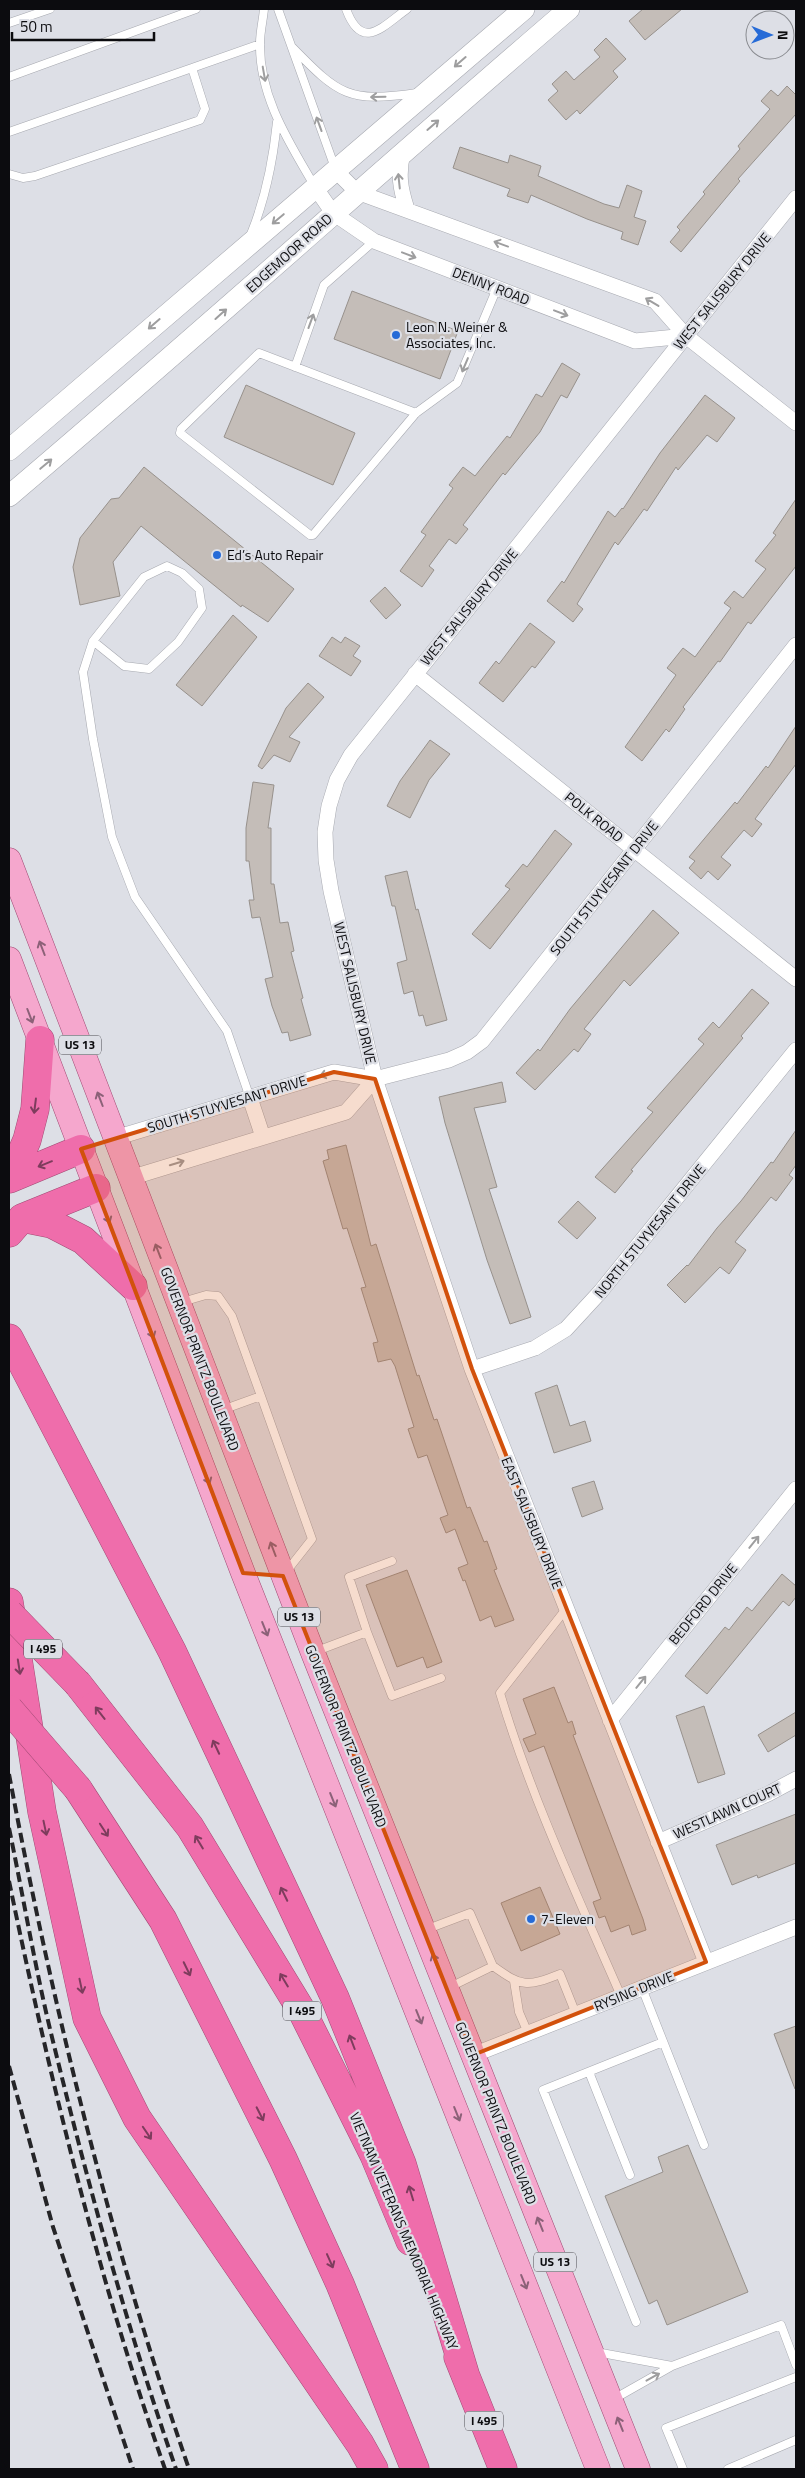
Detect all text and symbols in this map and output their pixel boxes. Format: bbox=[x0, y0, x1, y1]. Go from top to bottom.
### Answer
scale bar bbox=[12, 10, 155, 42]
north arrow bbox=[745, 10, 795, 60]
text: 50 m bbox=[20, 15, 53, 38]
text: N bbox=[773, 30, 794, 40]
one-way arrow bbox=[454, 56, 467, 68]
one-way arrow bbox=[260, 66, 270, 82]
one-way arrow bbox=[371, 93, 387, 102]
one-way arrow bbox=[313, 117, 322, 132]
one-way arrow bbox=[427, 120, 440, 131]
one-way arrow bbox=[394, 173, 404, 189]
street label: EDGEMOOR ROAD bbox=[241, 208, 337, 297]
one-way arrow bbox=[271, 213, 284, 224]
street label: WEST SALISBURY DRIVE bbox=[668, 227, 776, 354]
one-way arrow bbox=[494, 239, 509, 248]
one-way arrow bbox=[401, 250, 416, 260]
street label: DENNY ROAD bbox=[449, 261, 533, 310]
one-way arrow bbox=[646, 296, 660, 306]
one-way arrow bbox=[214, 308, 227, 320]
one-way arrow bbox=[553, 309, 568, 318]
one-way arrow bbox=[307, 314, 316, 329]
place label: Leon N. Weiner & Associates, Inc. bbox=[406, 316, 508, 353]
one-way arrow bbox=[148, 319, 161, 330]
marker: Leon N. Weiner & Associates, Inc. bbox=[390, 329, 402, 341]
one-way arrow bbox=[459, 357, 469, 372]
one-way arrow bbox=[39, 459, 52, 470]
street label: WEST SALISBURY DRIVE bbox=[415, 543, 523, 670]
place label: Ed’s Auto Repair bbox=[227, 544, 324, 565]
marker: Ed’s Auto Repair bbox=[211, 549, 223, 561]
street label: POLK ROAD bbox=[560, 786, 628, 847]
street label: SOUTH STUYVESANT DRIVE bbox=[544, 816, 663, 959]
street label: WEST SALISBURY DRIVE bbox=[329, 920, 382, 1066]
one-way arrow bbox=[37, 941, 46, 956]
one-way arrow bbox=[26, 1007, 35, 1023]
road number: US 13 bbox=[59, 1036, 101, 1054]
street label: SOUTH STUYVESANT DRIVE bbox=[145, 1069, 309, 1138]
one-way arrow bbox=[320, 1070, 336, 1080]
one-way arrow bbox=[95, 1092, 104, 1107]
one-way arrow bbox=[30, 1098, 40, 1114]
one-way arrow bbox=[168, 1158, 184, 1168]
one-way arrow bbox=[38, 1159, 53, 1169]
street label: NORTH STUYVESANT DRIVE bbox=[589, 1159, 711, 1302]
one-way arrow bbox=[103, 1208, 112, 1223]
one-way arrow bbox=[153, 1244, 162, 1259]
street label: GOVERNOR PRINTZ BOULEVARD bbox=[156, 1264, 245, 1454]
one-way arrow bbox=[147, 1323, 156, 1338]
street label: EAST SALISBURY DRIVE bbox=[496, 1453, 569, 1592]
one-way arrow bbox=[203, 1469, 212, 1484]
one-way arrow bbox=[748, 1536, 759, 1549]
one-way arrow bbox=[268, 1542, 277, 1558]
street label: BEDFORD DRIVE bbox=[663, 1558, 742, 1649]
road number: US 13 bbox=[278, 1608, 320, 1626]
one-way arrow bbox=[262, 1621, 271, 1636]
road number: I 495 bbox=[24, 1640, 62, 1658]
street label: GOVERNOR PRINTZ BOULEVARD bbox=[300, 1641, 393, 1830]
one-way arrow bbox=[14, 1659, 24, 1675]
one-way arrow bbox=[635, 1676, 646, 1689]
one-way arrow bbox=[95, 1706, 105, 1720]
one-way arrow bbox=[211, 1740, 220, 1755]
street label: WESTLAWN COURT bbox=[669, 1777, 785, 1844]
one-way arrow bbox=[330, 1793, 339, 1808]
one-way arrow bbox=[41, 1819, 50, 1835]
one-way arrow bbox=[100, 1822, 110, 1836]
one-way arrow bbox=[193, 1835, 203, 1849]
one-way arrow bbox=[279, 1887, 289, 1902]
place label: 7-Eleven bbox=[541, 1908, 594, 1929]
marker: 7-Eleven bbox=[525, 1913, 537, 1925]
one-way arrow bbox=[430, 1954, 440, 1969]
one-way arrow bbox=[183, 1961, 193, 1976]
street label: RYSING DRIVE bbox=[591, 1965, 677, 2016]
one-way arrow bbox=[278, 1974, 288, 1988]
one-way arrow bbox=[76, 1978, 86, 1994]
road number: I 495 bbox=[283, 2002, 321, 2020]
one-way arrow bbox=[415, 2008, 424, 2024]
street label: GOVERNOR PRINTZ BOULEVARD bbox=[450, 2018, 543, 2207]
one-way arrow bbox=[347, 2035, 356, 2050]
one-way arrow bbox=[256, 2106, 265, 2121]
one-way arrow bbox=[453, 2106, 463, 2121]
street label: VIETNAM VETERANS MEMORIAL HIGHWAY bbox=[345, 2109, 464, 2353]
one-way arrow bbox=[142, 2126, 152, 2140]
one-way arrow bbox=[406, 2185, 416, 2201]
one-way arrow bbox=[535, 2217, 544, 2232]
road number: US 13 bbox=[534, 2252, 576, 2272]
one-way arrow bbox=[325, 2253, 335, 2268]
one-way arrow bbox=[520, 2274, 529, 2289]
one-way arrow bbox=[645, 2371, 659, 2381]
road number: I 495 bbox=[465, 2412, 503, 2430]
one-way arrow bbox=[614, 2417, 624, 2432]

